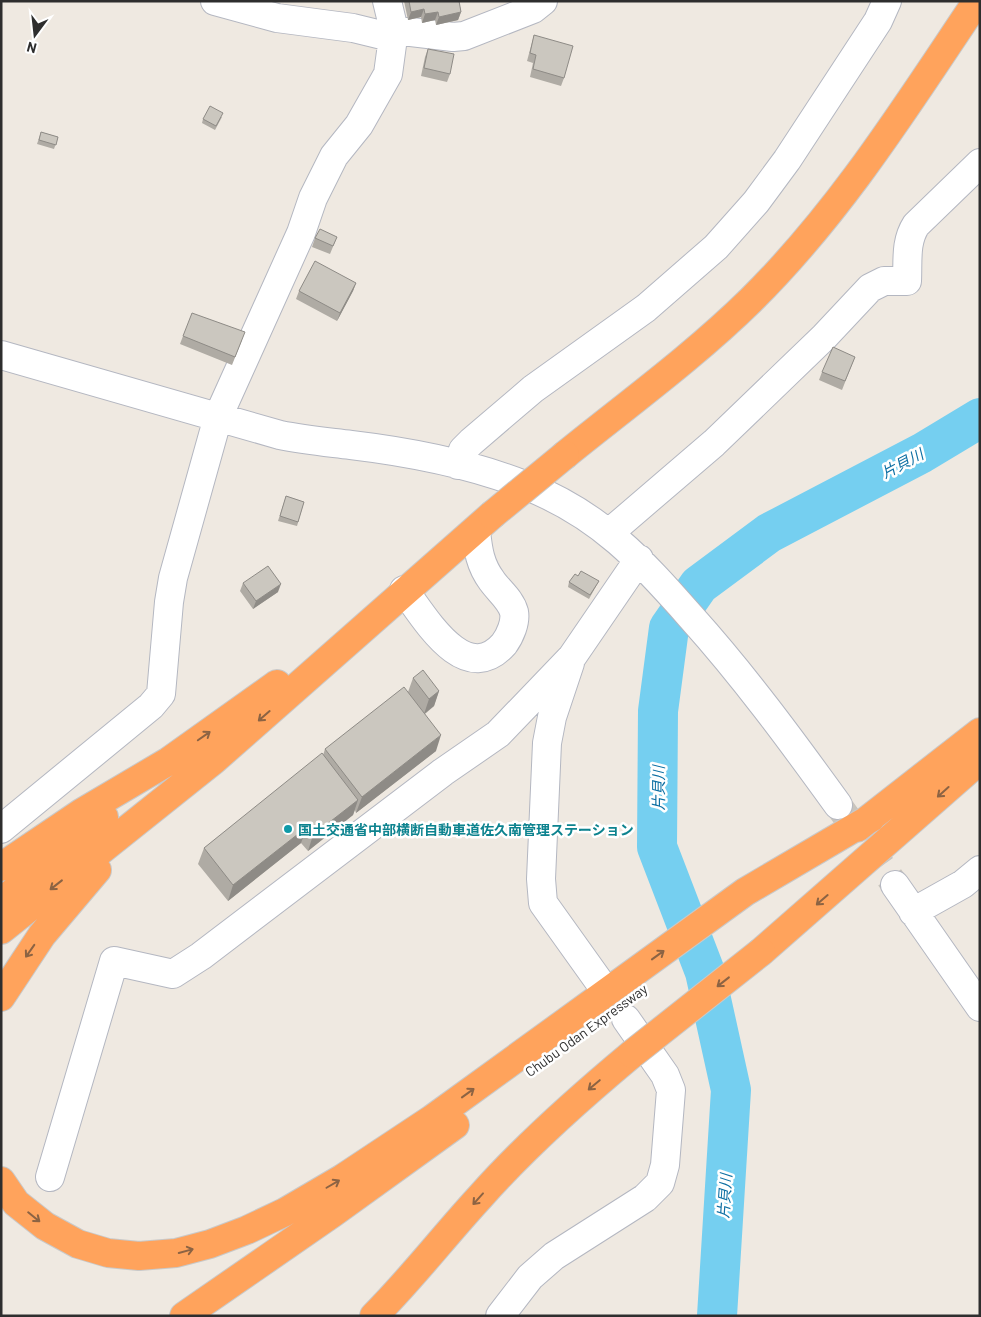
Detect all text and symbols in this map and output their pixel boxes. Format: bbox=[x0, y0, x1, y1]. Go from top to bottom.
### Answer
north arrow bbox=[10, 10, 60, 60]
text: N bbox=[25, 39, 38, 57]
water label: 片貝川 bbox=[878, 444, 928, 482]
one-way arrow bbox=[258, 711, 271, 722]
one-way arrow bbox=[197, 731, 211, 741]
water label: 片貝川 bbox=[649, 764, 667, 811]
one-way arrow bbox=[937, 787, 950, 798]
place label: 国土交通省中部横断自動車道佐久南管理ステーション bbox=[298, 821, 634, 838]
marker: 国土交通省中部横断自動車道佐久南管理ステーション bbox=[282, 823, 294, 835]
one-way arrow bbox=[50, 879, 63, 890]
one-way arrow bbox=[815, 894, 828, 905]
one-way arrow bbox=[25, 944, 35, 958]
one-way arrow bbox=[651, 950, 664, 961]
one-way arrow bbox=[716, 977, 730, 987]
street label: Chubu Odan Expressway bbox=[522, 980, 651, 1080]
one-way arrow bbox=[588, 1080, 601, 1091]
one-way arrow bbox=[461, 1088, 475, 1098]
water label: 片貝川 bbox=[713, 1171, 735, 1219]
one-way arrow bbox=[326, 1178, 340, 1188]
one-way arrow bbox=[472, 1192, 484, 1205]
one-way arrow bbox=[27, 1211, 40, 1222]
one-way arrow bbox=[178, 1245, 194, 1255]

